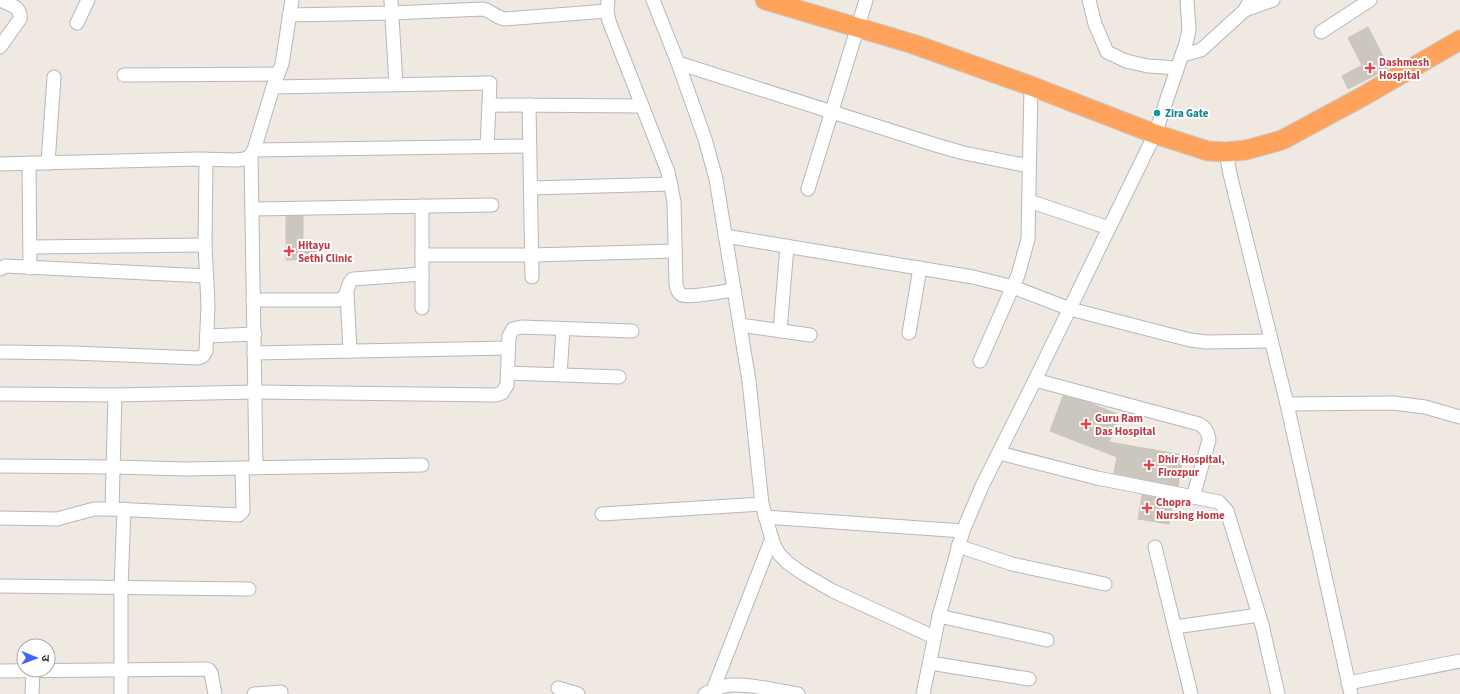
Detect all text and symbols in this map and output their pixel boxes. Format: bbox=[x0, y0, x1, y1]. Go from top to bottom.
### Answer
place label: Dashmesh Hospital bbox=[1379, 55, 1429, 83]
marker: Dashmesh Hospital bbox=[1364, 62, 1376, 74]
place label: Zira Gate bbox=[1165, 106, 1209, 121]
marker: Zira Gate bbox=[1152, 108, 1162, 118]
place label: Hitayu Sethi Clinic bbox=[298, 238, 353, 266]
marker: Hitayu Sethi Clinic bbox=[283, 245, 295, 257]
place label: Guru Ram Das Hospital bbox=[1095, 411, 1156, 439]
marker: Guru Ram Das Hospital bbox=[1080, 418, 1092, 430]
place label: Dhir Hospital, Firozpur bbox=[1158, 452, 1225, 480]
marker: Dhir Hospital, Firozpur bbox=[1143, 459, 1155, 471]
place label: Chopra Nursing Home bbox=[1156, 495, 1225, 523]
marker: Chopra Nursing Home bbox=[1141, 502, 1153, 514]
north arrow bbox=[16, 638, 56, 678]
text: उ bbox=[38, 655, 53, 662]

